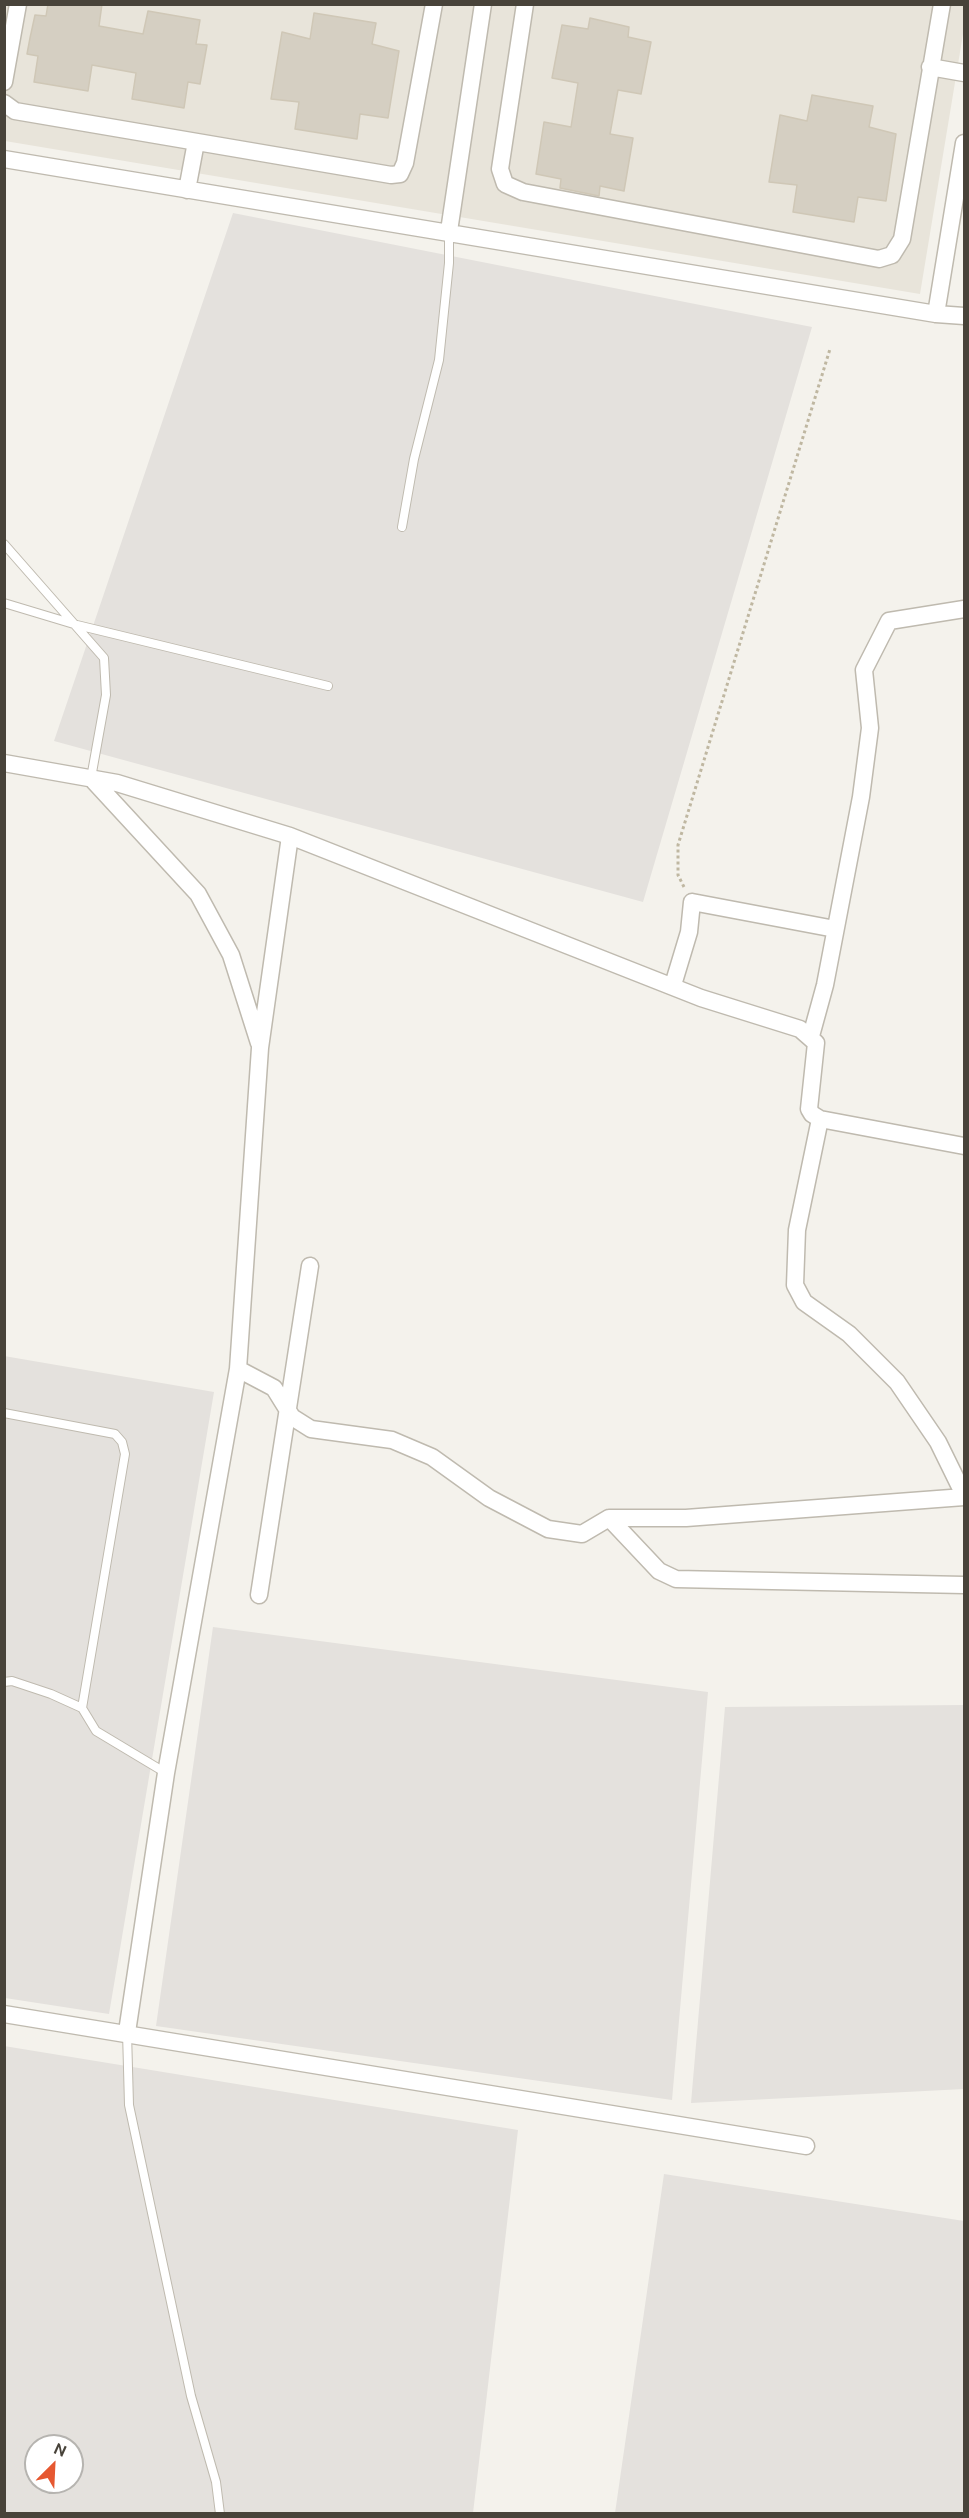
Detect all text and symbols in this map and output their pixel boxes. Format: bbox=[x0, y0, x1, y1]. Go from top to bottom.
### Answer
north arrow bbox=[24, 2434, 84, 2494]
text: N bbox=[51, 2439, 70, 2460]

